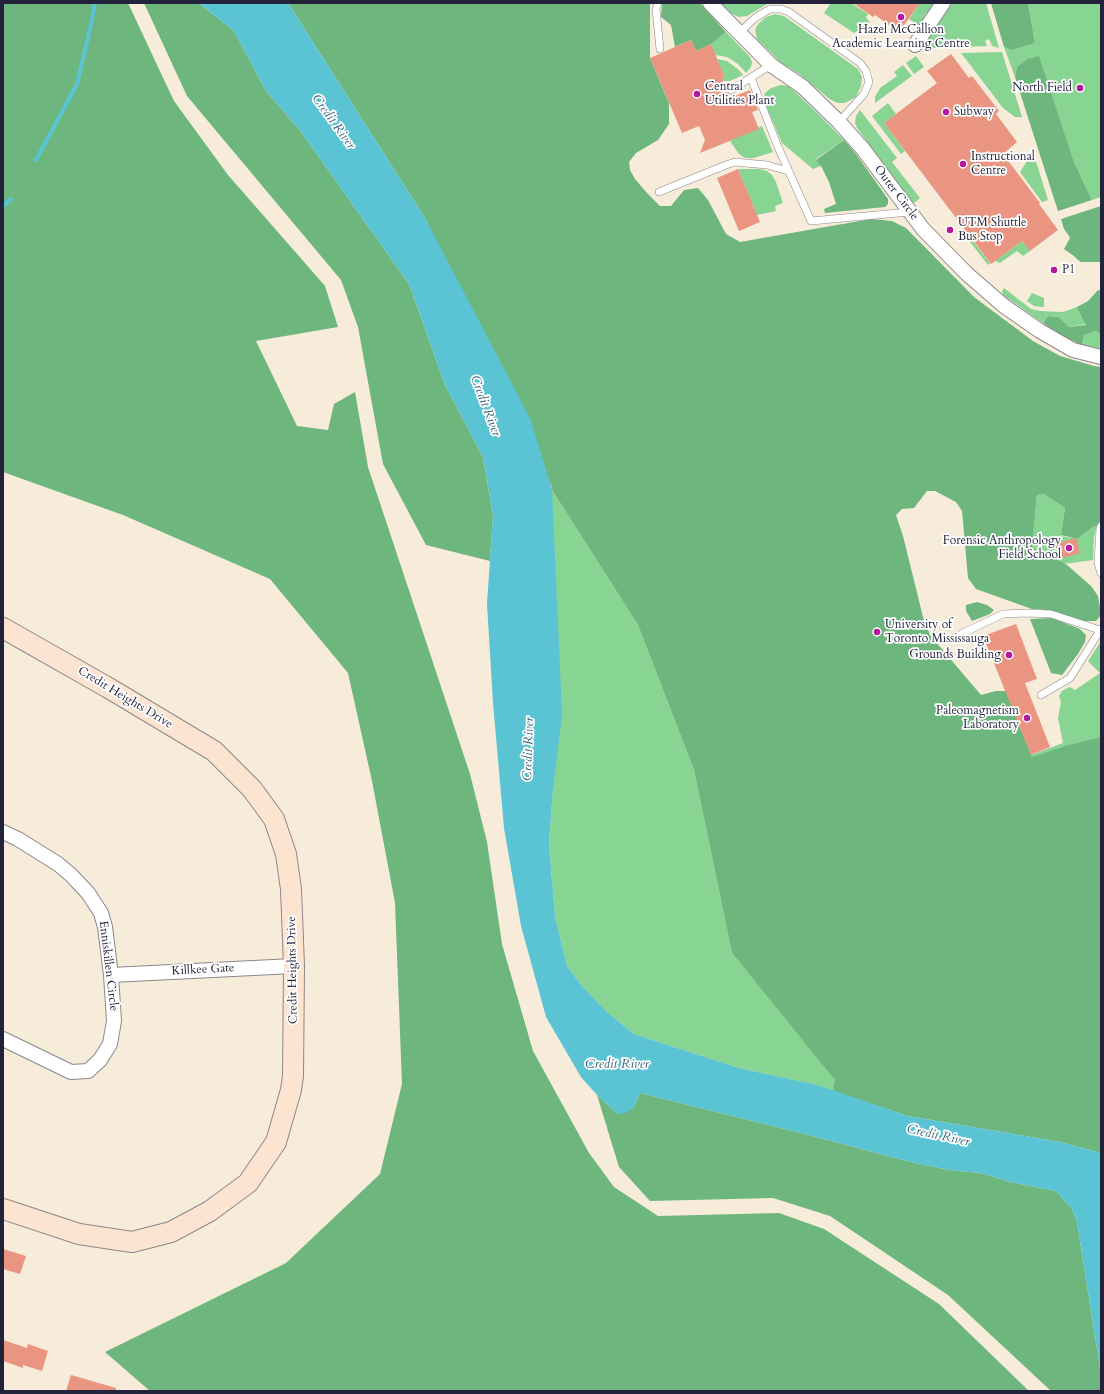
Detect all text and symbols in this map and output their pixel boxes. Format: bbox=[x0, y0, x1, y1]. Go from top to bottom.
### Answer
marker: Hazel McCallion Academic Learning Centre bbox=[896, 12, 906, 22]
place label: Hazel McCallion Academic Learning Centre bbox=[832, 23, 970, 51]
place label: Central Utilities Plant bbox=[705, 80, 774, 108]
place label: North Field bbox=[1012, 81, 1072, 95]
marker: North Field bbox=[1075, 83, 1085, 93]
marker: Central Utilities Plant bbox=[692, 89, 702, 99]
water label: Credit River bbox=[308, 92, 358, 152]
place label: Subway bbox=[954, 105, 994, 119]
marker: Subway bbox=[941, 107, 951, 117]
place label: Instructional Centre bbox=[971, 150, 1035, 178]
marker: Instructional Centre bbox=[958, 159, 968, 169]
street label: Outer Circle bbox=[871, 163, 921, 223]
place label: UTM Shuttle Bus Stop bbox=[958, 216, 1026, 244]
marker: UTM Shuttle Bus Stop bbox=[945, 225, 955, 235]
place label: P1 bbox=[1062, 263, 1075, 277]
marker: P1 bbox=[1049, 265, 1059, 275]
water label: Credit River bbox=[466, 373, 504, 439]
place label: Forensic Anthropology Field School bbox=[943, 534, 1061, 562]
marker: Forensic Anthropology Field School bbox=[1064, 543, 1074, 553]
place label: University of Toronto Mississauga bbox=[885, 618, 989, 646]
marker: University of Toronto Mississauga bbox=[872, 627, 882, 637]
place label: Grounds Building bbox=[909, 648, 1001, 662]
marker: Grounds Building bbox=[1004, 650, 1014, 660]
street label: Credit Heights Drive bbox=[75, 664, 175, 732]
place label: Paleomagnetism Laboratory bbox=[936, 704, 1019, 732]
marker: Paleomagnetism Laboratory bbox=[1022, 713, 1032, 723]
water label: Credit River bbox=[520, 717, 538, 781]
street label: Credit Heights Drive bbox=[285, 916, 301, 1024]
street label: Enniskillen Circle bbox=[95, 920, 121, 1012]
street label: Killkee Gate bbox=[171, 961, 235, 979]
water label: Credit River bbox=[585, 1057, 649, 1073]
water label: Credit River bbox=[905, 1122, 971, 1150]

